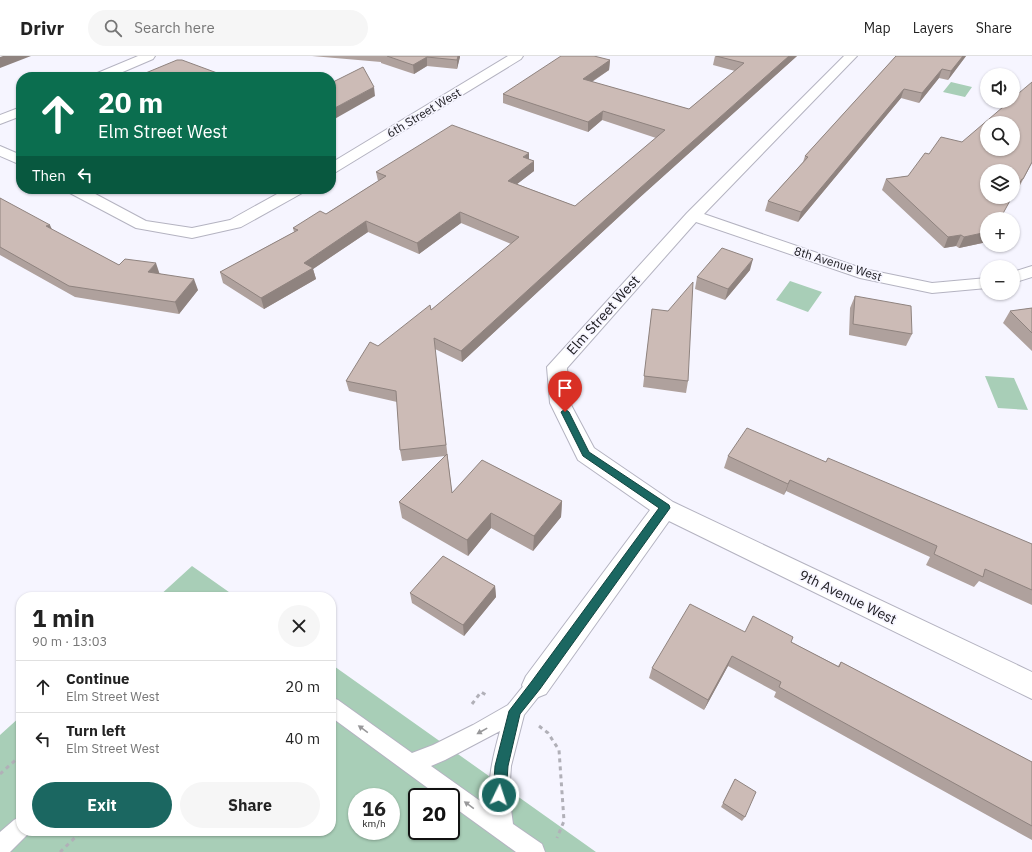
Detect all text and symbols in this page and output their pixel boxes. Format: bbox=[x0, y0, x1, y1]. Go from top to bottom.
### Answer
search box bbox=[88, 10, 368, 46]
text: Drivr bbox=[20, 16, 64, 40]
icon: search bbox=[102, 17, 124, 39]
text: Search here bbox=[134, 18, 215, 37]
text: Map bbox=[864, 19, 891, 37]
text: Layers bbox=[913, 19, 954, 37]
text: Share bbox=[976, 19, 1012, 37]
map controls bbox=[980, 68, 1020, 300]
button: sound bbox=[980, 68, 1020, 108]
text: 20 m bbox=[98, 84, 163, 121]
street label: 6th Street West bbox=[384, 85, 464, 141]
icon: ahead bbox=[32, 88, 84, 140]
button: search bbox=[980, 116, 1020, 156]
text: Elm Street West bbox=[98, 120, 228, 143]
icon: left bbox=[74, 164, 96, 186]
button: layers bbox=[980, 164, 1020, 204]
text: Then bbox=[32, 166, 66, 185]
button: + bbox=[980, 212, 1020, 252]
street label: 8th Avenue West bbox=[792, 243, 884, 284]
button: − bbox=[980, 260, 1020, 300]
street label: Elm Street West bbox=[563, 271, 643, 358]
pin bbox=[548, 371, 582, 412]
icon: arrive bbox=[554, 377, 576, 399]
street label: 9th Avenue West bbox=[796, 566, 900, 628]
text: 1 min bbox=[32, 602, 95, 634]
button: close bbox=[278, 605, 320, 647]
text: 90 m · 13:03 bbox=[32, 633, 107, 650]
text: Continue bbox=[66, 669, 130, 688]
icon: ahead bbox=[32, 676, 54, 698]
text: 20 m bbox=[285, 677, 320, 696]
text: Elm Street West bbox=[66, 688, 160, 705]
text: Turn left bbox=[66, 721, 126, 740]
one-way arrow bbox=[358, 725, 368, 733]
icon: left bbox=[32, 728, 54, 750]
one-way arrow bbox=[476, 728, 488, 735]
text: 40 m bbox=[285, 729, 320, 748]
text: Elm Street West bbox=[66, 740, 160, 757]
position arrow bbox=[478, 774, 520, 816]
button: Exit bbox=[32, 782, 172, 828]
button: Share bbox=[180, 782, 320, 828]
speed limit sign: 20 bbox=[408, 788, 460, 840]
text: 16 bbox=[362, 795, 386, 822]
one-way arrow bbox=[463, 801, 474, 809]
text: km/h bbox=[362, 817, 386, 830]

